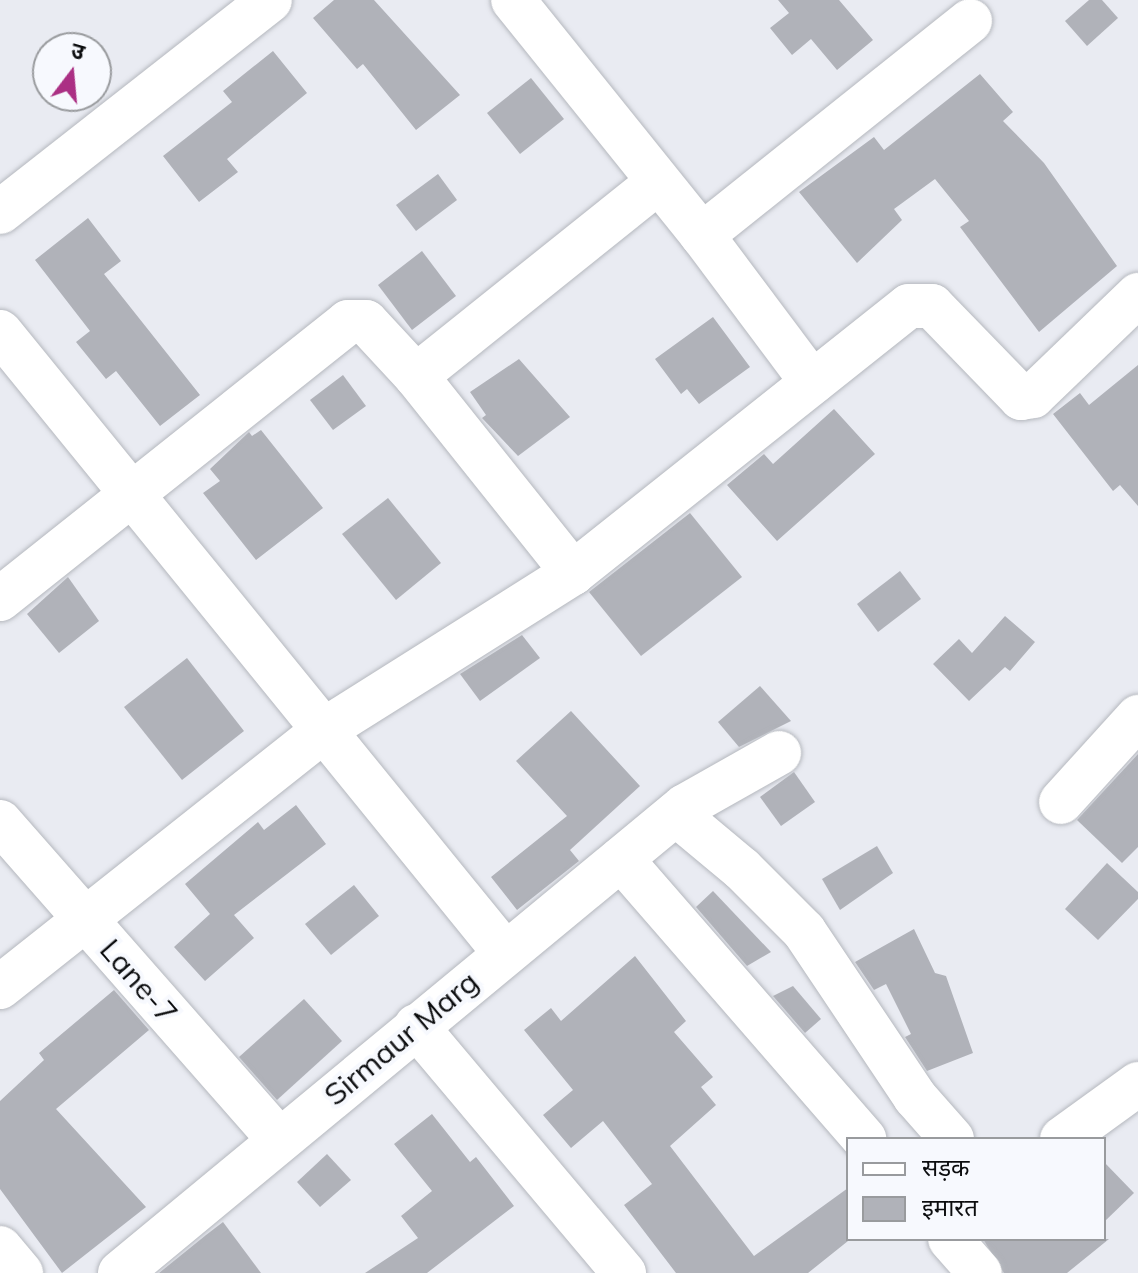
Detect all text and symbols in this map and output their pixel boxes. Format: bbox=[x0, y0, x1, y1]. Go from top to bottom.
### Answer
north arrow bbox=[32, 32, 112, 112]
text: उ bbox=[68, 36, 88, 66]
street label: Lane-7 bbox=[93, 932, 185, 1030]
street label: Sirmaur Marg bbox=[317, 963, 485, 1113]
legend bbox=[846, 1137, 1106, 1241]
text: सड़क bbox=[922, 1152, 970, 1182]
text: इमारत bbox=[922, 1192, 978, 1222]

